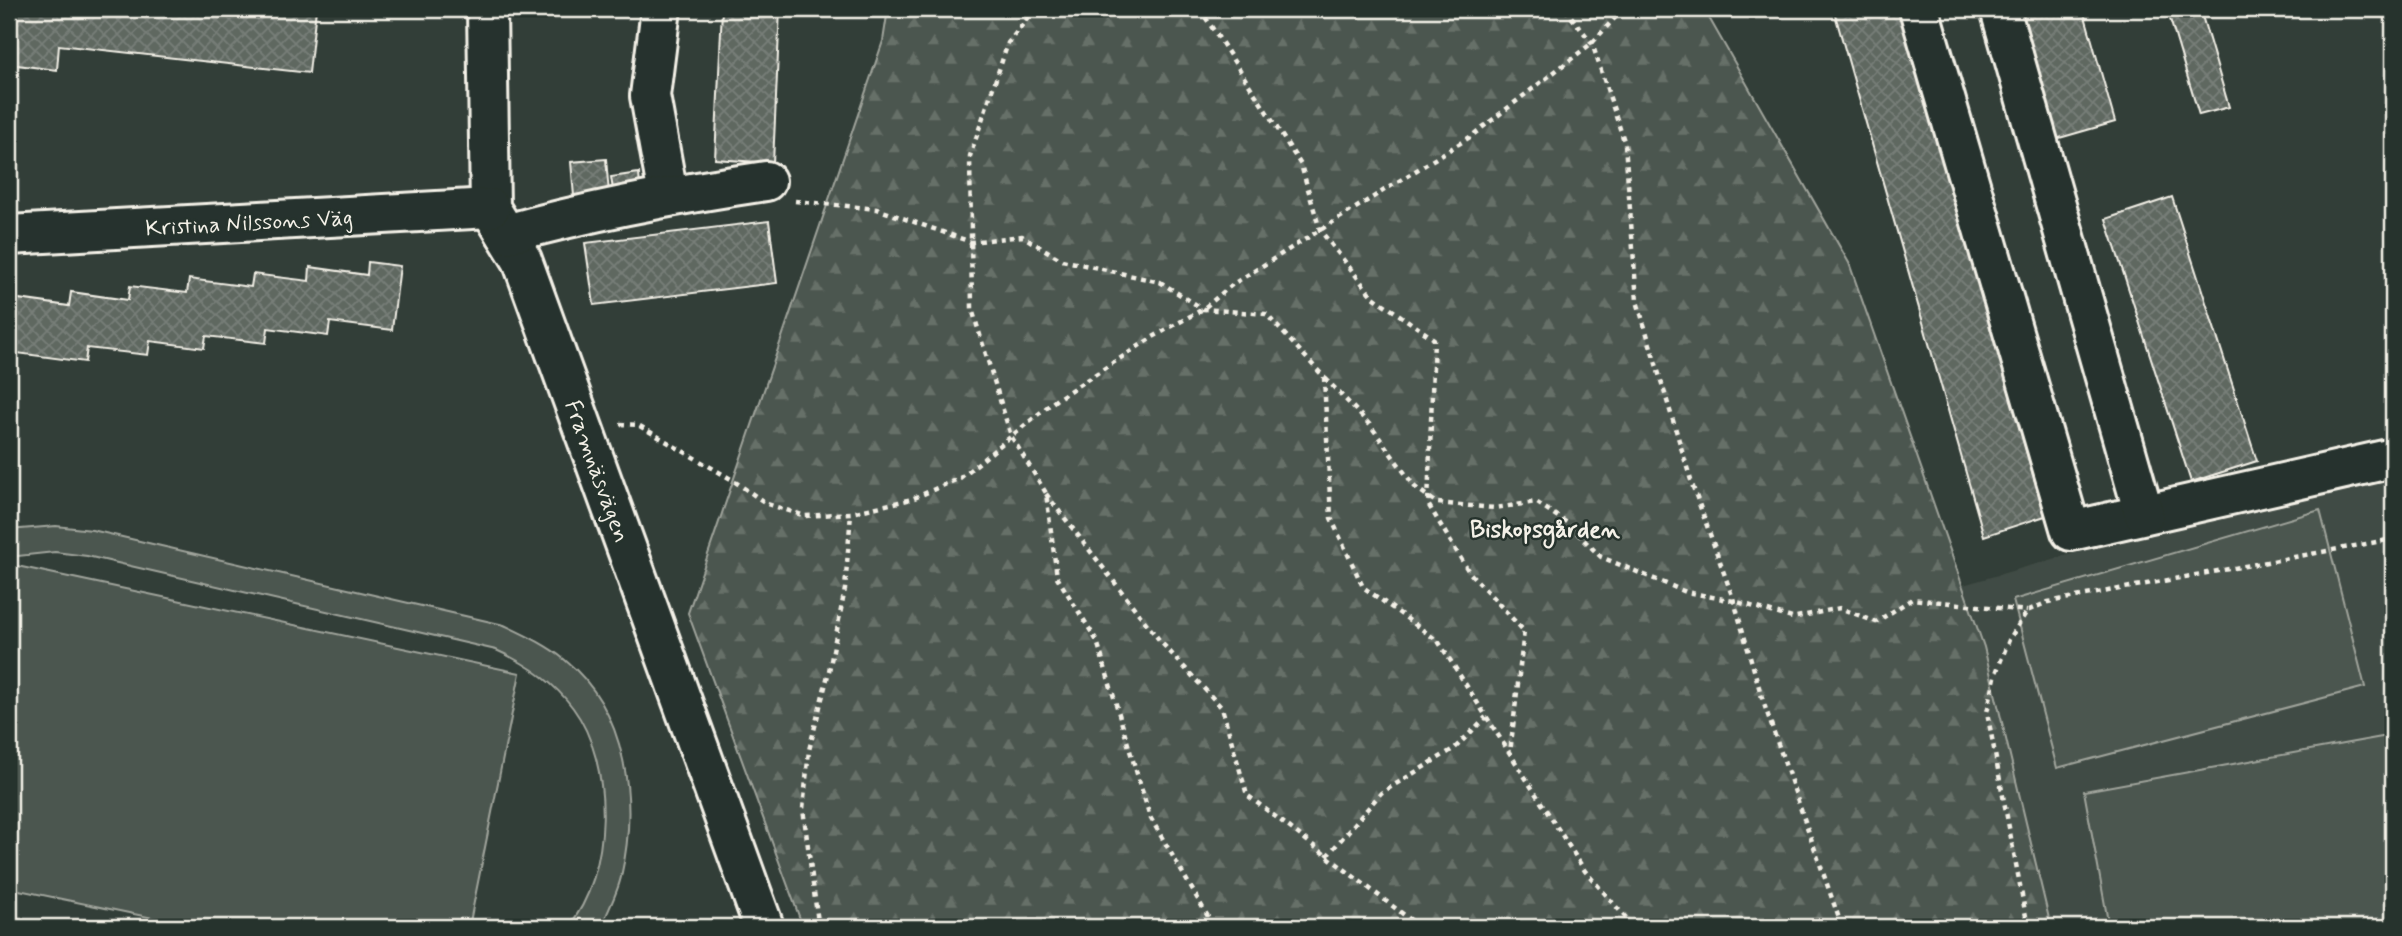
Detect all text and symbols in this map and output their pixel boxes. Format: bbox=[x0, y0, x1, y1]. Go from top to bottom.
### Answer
street label: Kristina Nilssons Väg bbox=[145, 204, 354, 244]
street label: Framnäsvägen bbox=[556, 396, 636, 547]
district label: Biskopsgården bbox=[1470, 515, 1620, 549]

